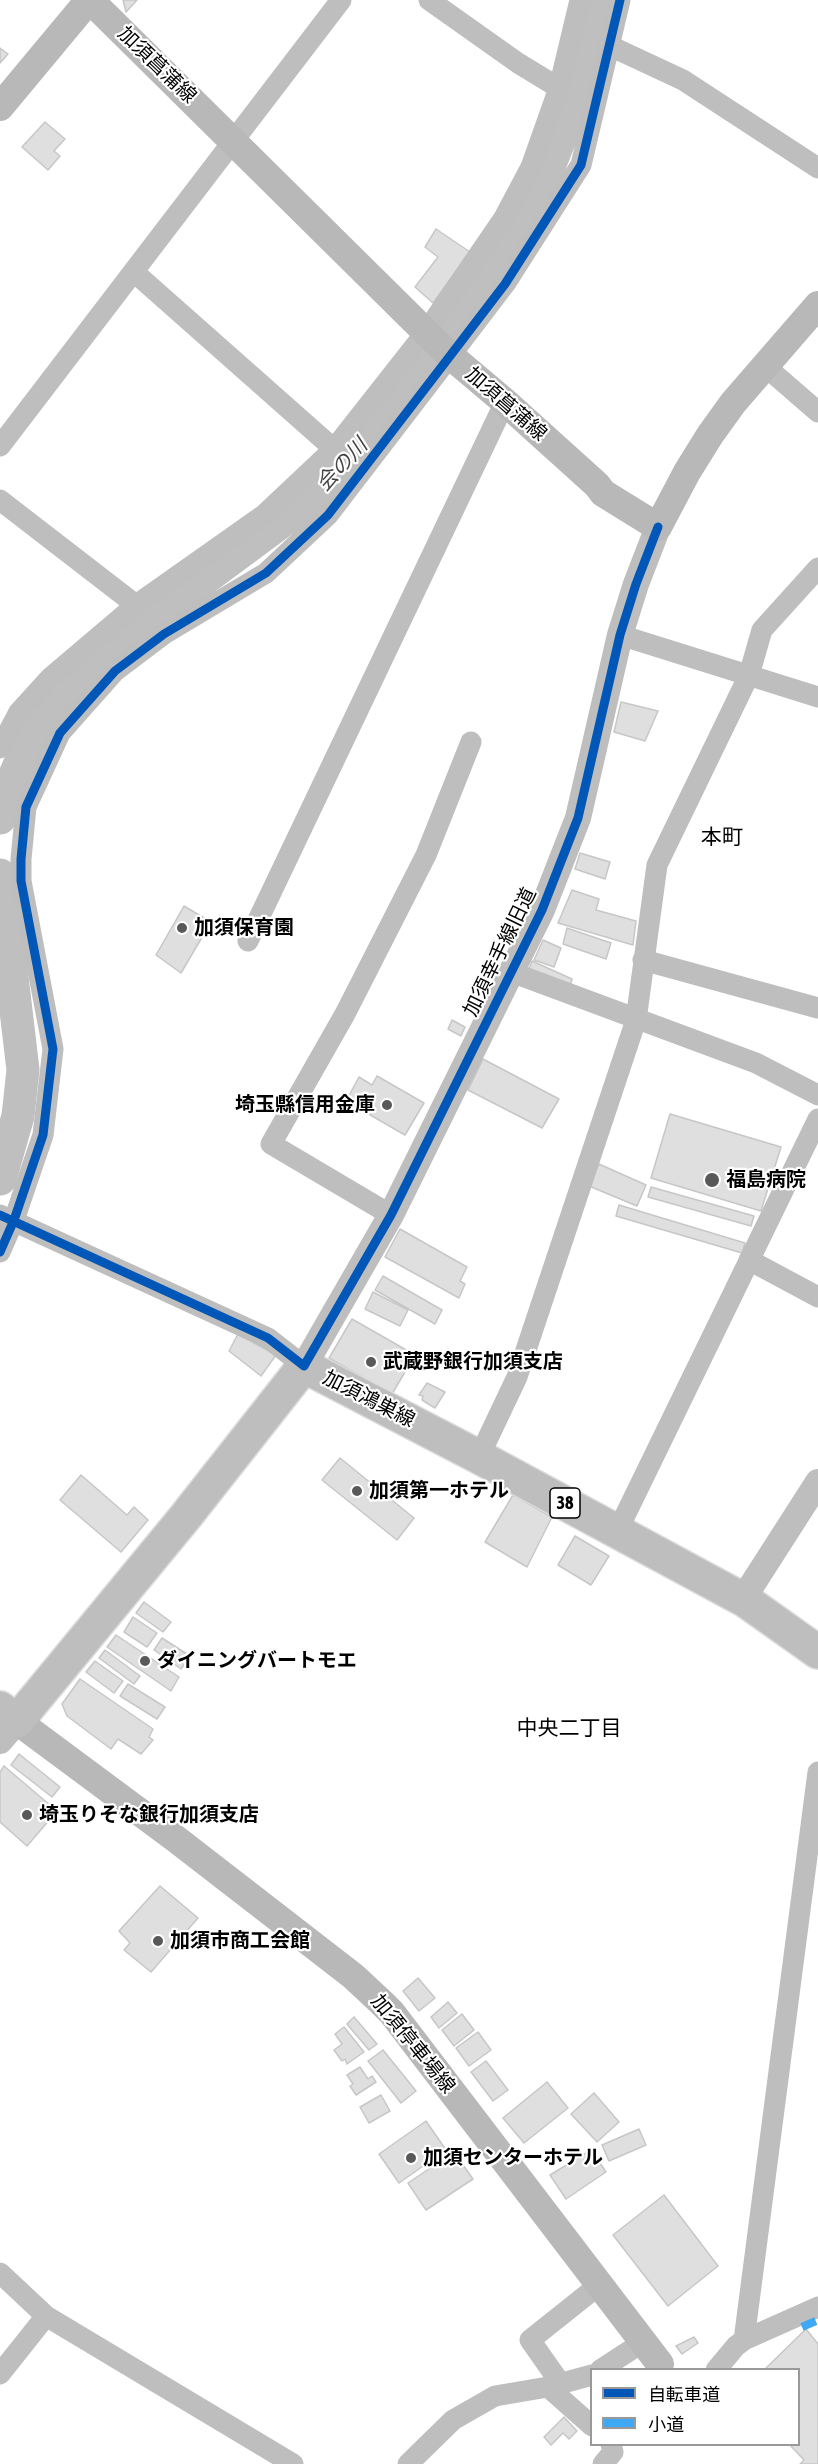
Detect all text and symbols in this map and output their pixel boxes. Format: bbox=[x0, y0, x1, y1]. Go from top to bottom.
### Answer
street label: 加須菖蒲線 bbox=[113, 22, 201, 108]
street label: 加須菖蒲線 bbox=[460, 362, 552, 446]
water label: 会の川 bbox=[311, 433, 373, 497]
district label: 本町 bbox=[701, 824, 743, 850]
street label: 加須幸手線旧道 bbox=[459, 884, 541, 1020]
place label: 加須保育園 bbox=[194, 916, 294, 940]
marker: 加須保育園 bbox=[175, 921, 189, 935]
place label: 埼玉縣信用金庫 bbox=[235, 1093, 375, 1117]
marker: 埼玉縣信用金庫 bbox=[380, 1098, 394, 1112]
place label: 福島病院 bbox=[726, 1168, 806, 1192]
marker: 福島病院 bbox=[703, 1171, 721, 1189]
place label: 武蔵野銀行加須支店 bbox=[383, 1350, 563, 1374]
marker: 武蔵野銀行加須支店 bbox=[364, 1355, 378, 1369]
street label: 加須鴻巣線 bbox=[319, 1366, 419, 1432]
place label: 加須第一ホテル bbox=[369, 1479, 509, 1503]
marker: 加須第一ホテル bbox=[350, 1484, 364, 1498]
road number: 38 bbox=[550, 1488, 580, 1518]
place label: ダイニングバートモエ bbox=[157, 1649, 357, 1673]
marker: ダイニングバートモエ bbox=[138, 1654, 152, 1668]
district label: 中央二丁目 bbox=[517, 1715, 621, 1741]
place label: 埼玉りそな銀行加須支店 bbox=[39, 1803, 259, 1827]
marker: 埼玉りそな銀行加須支店 bbox=[20, 1808, 34, 1822]
place label: 加須市商工会館 bbox=[170, 1929, 310, 1953]
marker: 加須市商工会館 bbox=[151, 1934, 165, 1948]
street label: 加須停車場線 bbox=[366, 1990, 460, 2098]
place label: 加須センターホテル bbox=[423, 2146, 603, 2170]
marker: 加須センターホテル bbox=[404, 2151, 418, 2165]
legend bbox=[590, 2368, 800, 2446]
text: 自転車道 bbox=[648, 2384, 720, 2405]
text: 小道 bbox=[648, 2414, 684, 2435]

